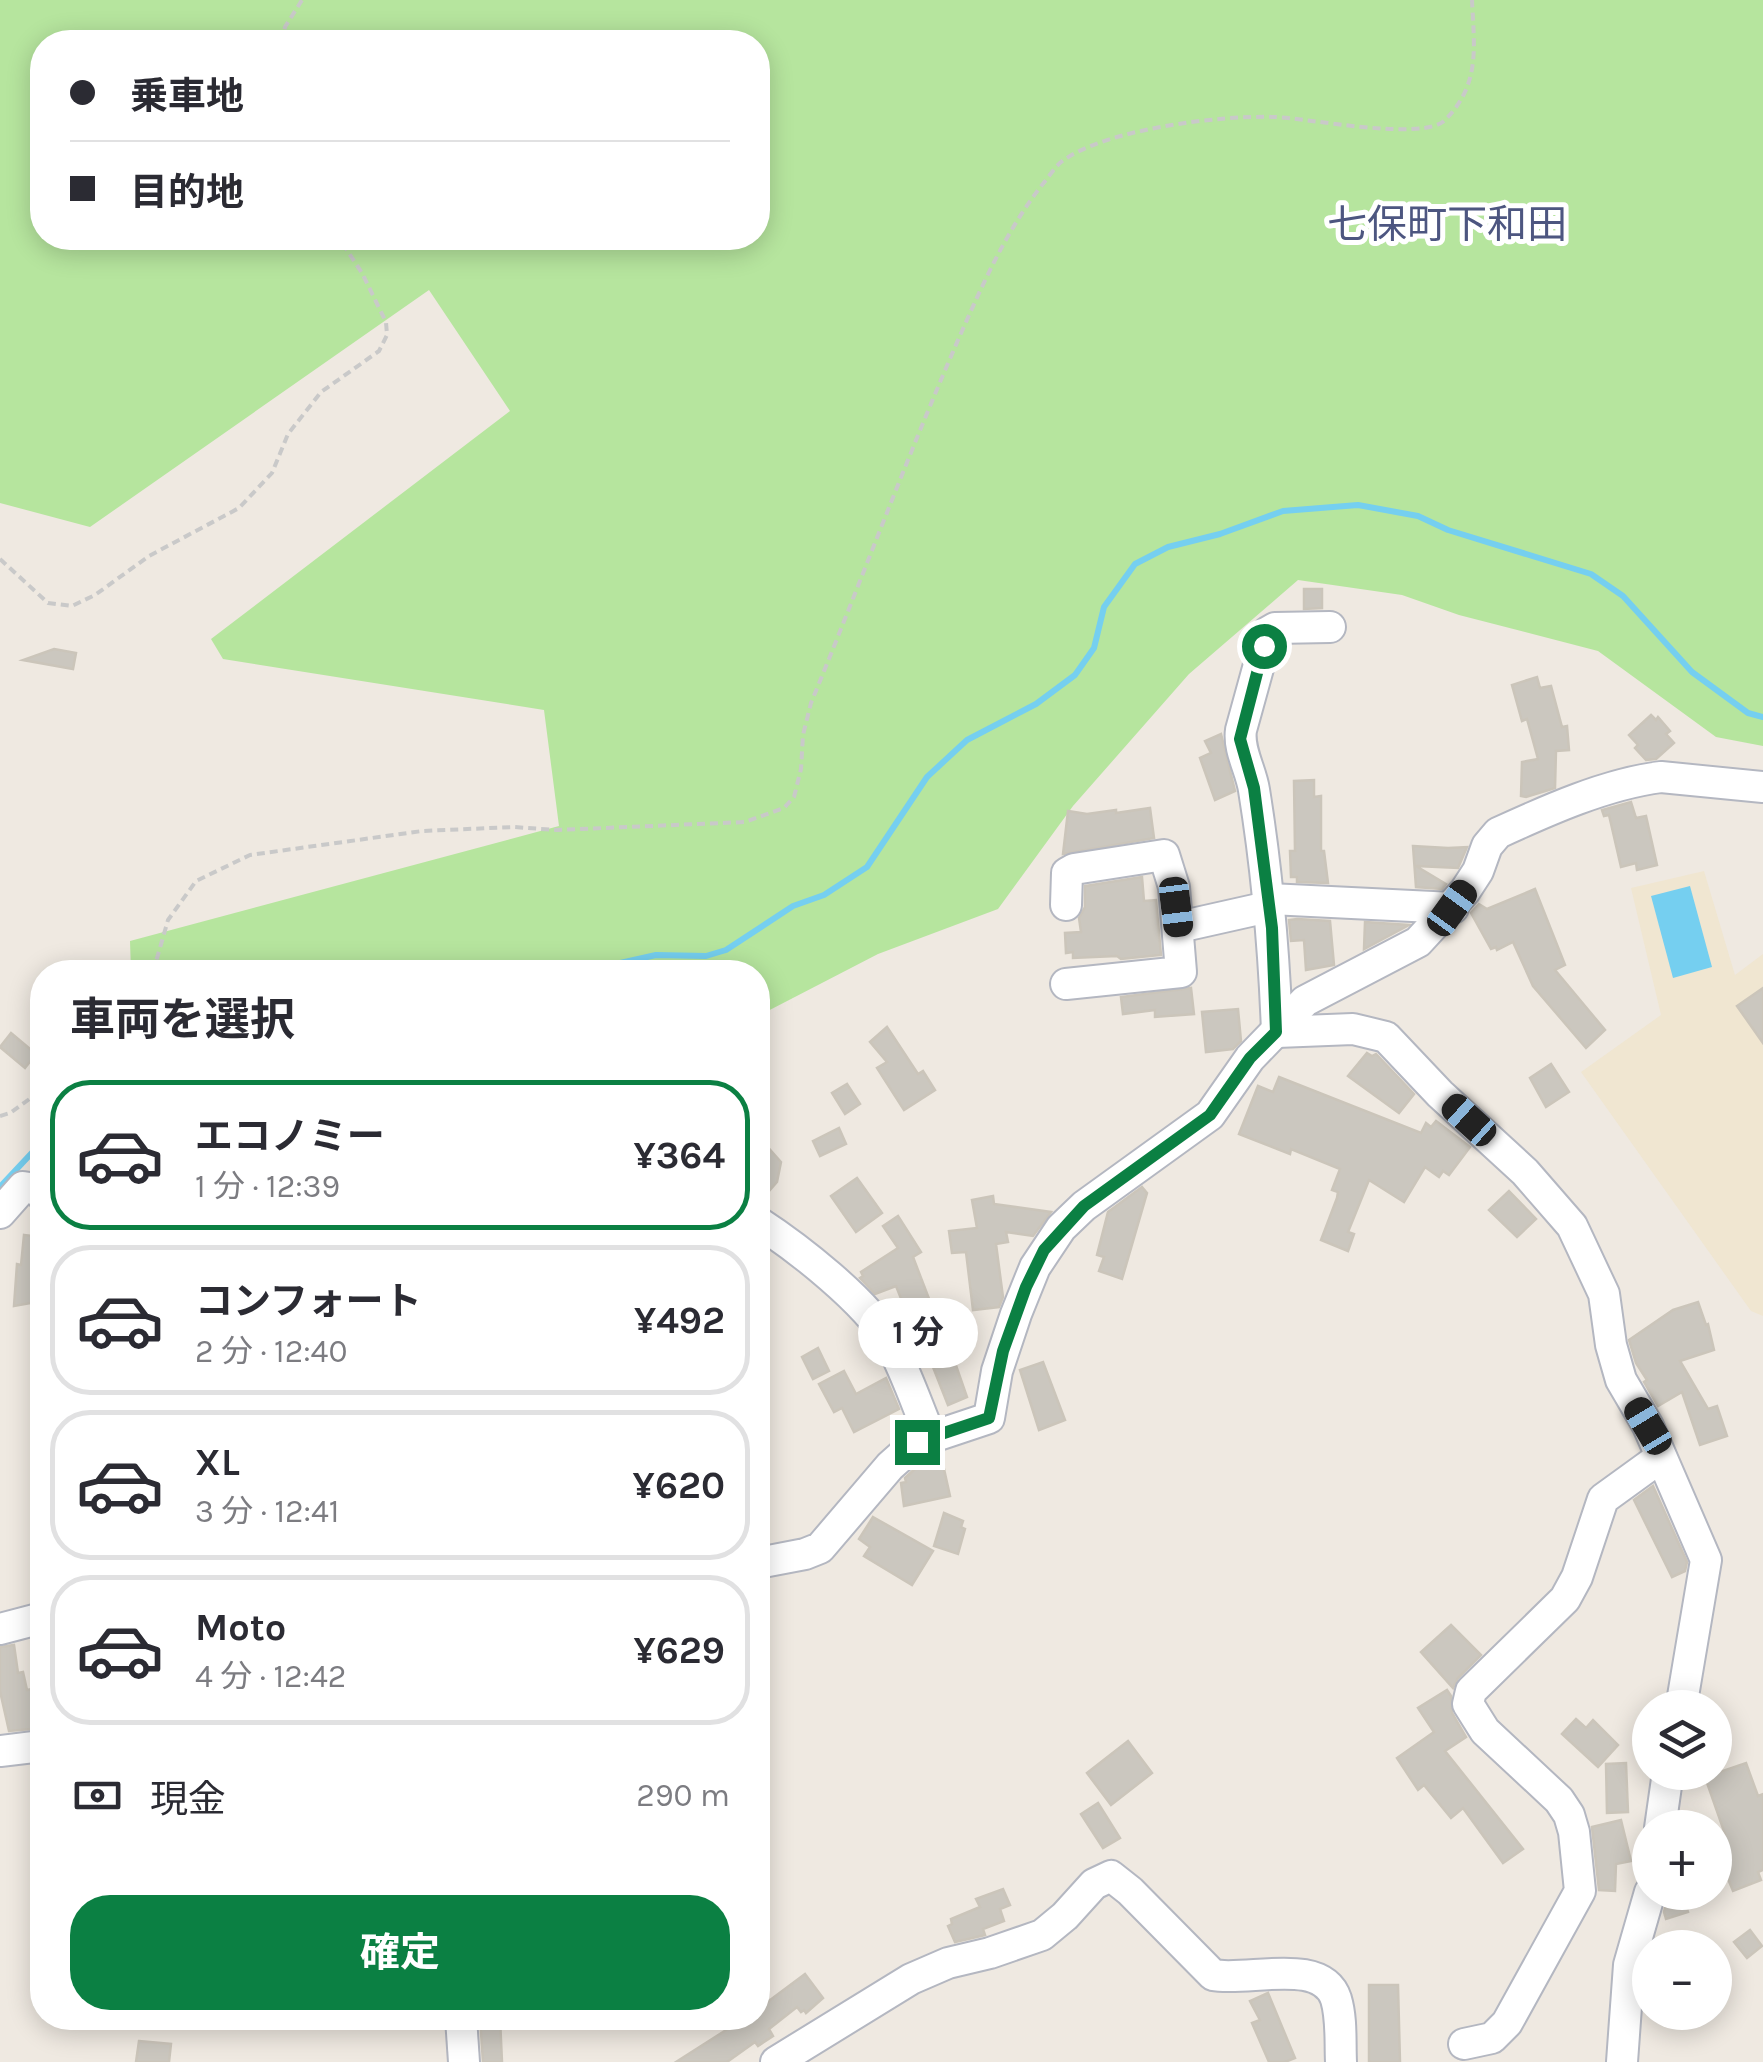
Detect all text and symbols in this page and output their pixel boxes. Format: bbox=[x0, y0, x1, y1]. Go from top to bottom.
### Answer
text: 乗車地 bbox=[130, 74, 244, 119]
text: 目的地 bbox=[130, 170, 244, 215]
district label: 七保町下和田 bbox=[1327, 201, 1567, 248]
route start bbox=[1242, 624, 1287, 669]
car bbox=[1157, 875, 1195, 939]
car bbox=[1422, 875, 1482, 941]
text: 車両を選択 bbox=[70, 994, 295, 1046]
car bbox=[1437, 1089, 1501, 1151]
icon: car bbox=[75, 1110, 165, 1200]
text: エコノミー bbox=[195, 1114, 385, 1159]
text: ¥364 bbox=[633, 1133, 725, 1178]
text: 1 分 · 12:39 bbox=[195, 1168, 340, 1205]
icon: car bbox=[75, 1275, 165, 1365]
text: コンフォート bbox=[195, 1279, 422, 1324]
callout: 1 分 bbox=[857, 1297, 977, 1367]
text: ¥492 bbox=[634, 1298, 725, 1343]
text: 1 分 bbox=[892, 1314, 944, 1351]
text: 2 分 · 12:40 bbox=[195, 1333, 347, 1370]
car bbox=[1620, 1393, 1676, 1459]
route end bbox=[895, 1420, 940, 1465]
icon: car bbox=[75, 1440, 165, 1530]
text: XL bbox=[195, 1440, 240, 1485]
text: ¥620 bbox=[633, 1463, 725, 1508]
text: 3 分 · 12:41 bbox=[195, 1493, 339, 1530]
icon: car bbox=[75, 1605, 165, 1695]
text: Moto bbox=[195, 1605, 286, 1650]
text: ¥629 bbox=[633, 1628, 725, 1673]
text: 4 分 · 12:42 bbox=[195, 1658, 346, 1695]
map controls bbox=[1632, 1690, 1732, 2030]
button: layers bbox=[1632, 1690, 1732, 1790]
icon: cash bbox=[70, 1768, 125, 1823]
text: 現金 bbox=[150, 1777, 226, 1822]
text: 290 m bbox=[636, 1777, 730, 1814]
button: + bbox=[1632, 1810, 1732, 1910]
button: 確定 bbox=[70, 1895, 730, 2010]
button: − bbox=[1632, 1930, 1732, 2030]

